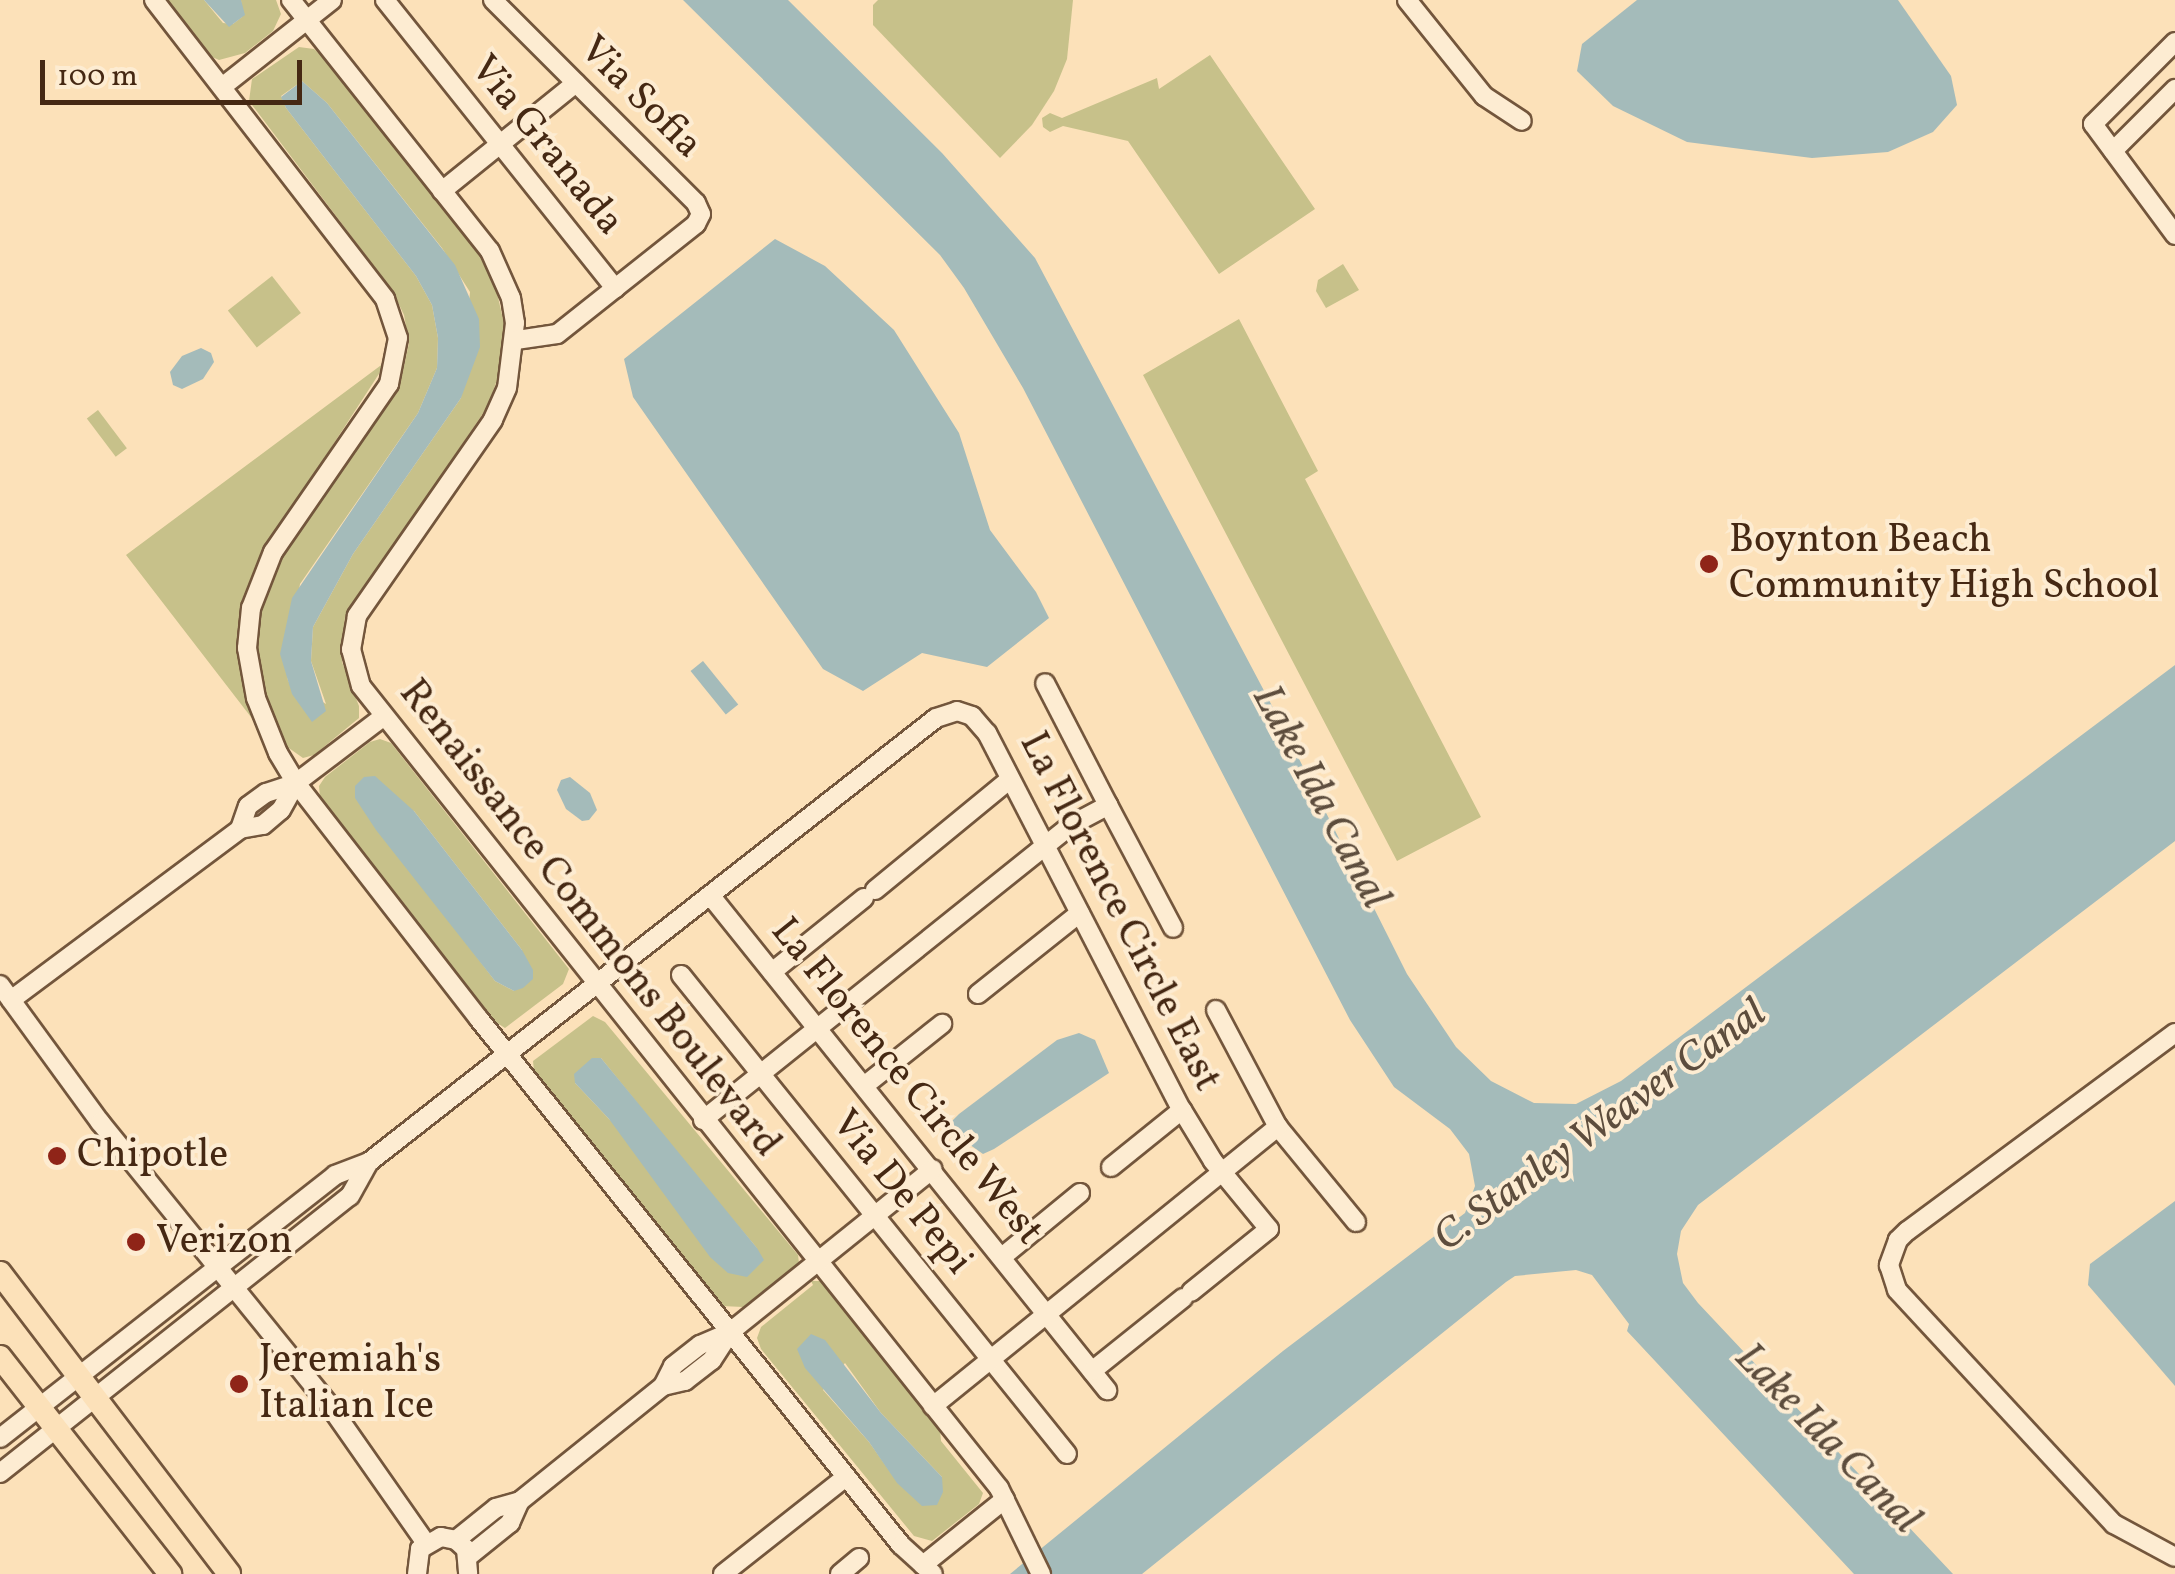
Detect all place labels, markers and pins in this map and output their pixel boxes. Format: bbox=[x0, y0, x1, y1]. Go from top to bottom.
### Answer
place label: Boynton Beach Community High School bbox=[1729, 517, 2161, 611]
marker: Boynton Beach Community High School bbox=[1698, 553, 1720, 575]
place label: Chipotle bbox=[77, 1132, 228, 1180]
marker: Chipotle bbox=[46, 1145, 68, 1167]
place label: Verizon bbox=[156, 1218, 293, 1266]
marker: Verizon bbox=[125, 1231, 147, 1253]
place label: Jeremiah's Italian Ice bbox=[259, 1337, 441, 1431]
marker: Jeremiah's Italian Ice bbox=[228, 1373, 250, 1395]

